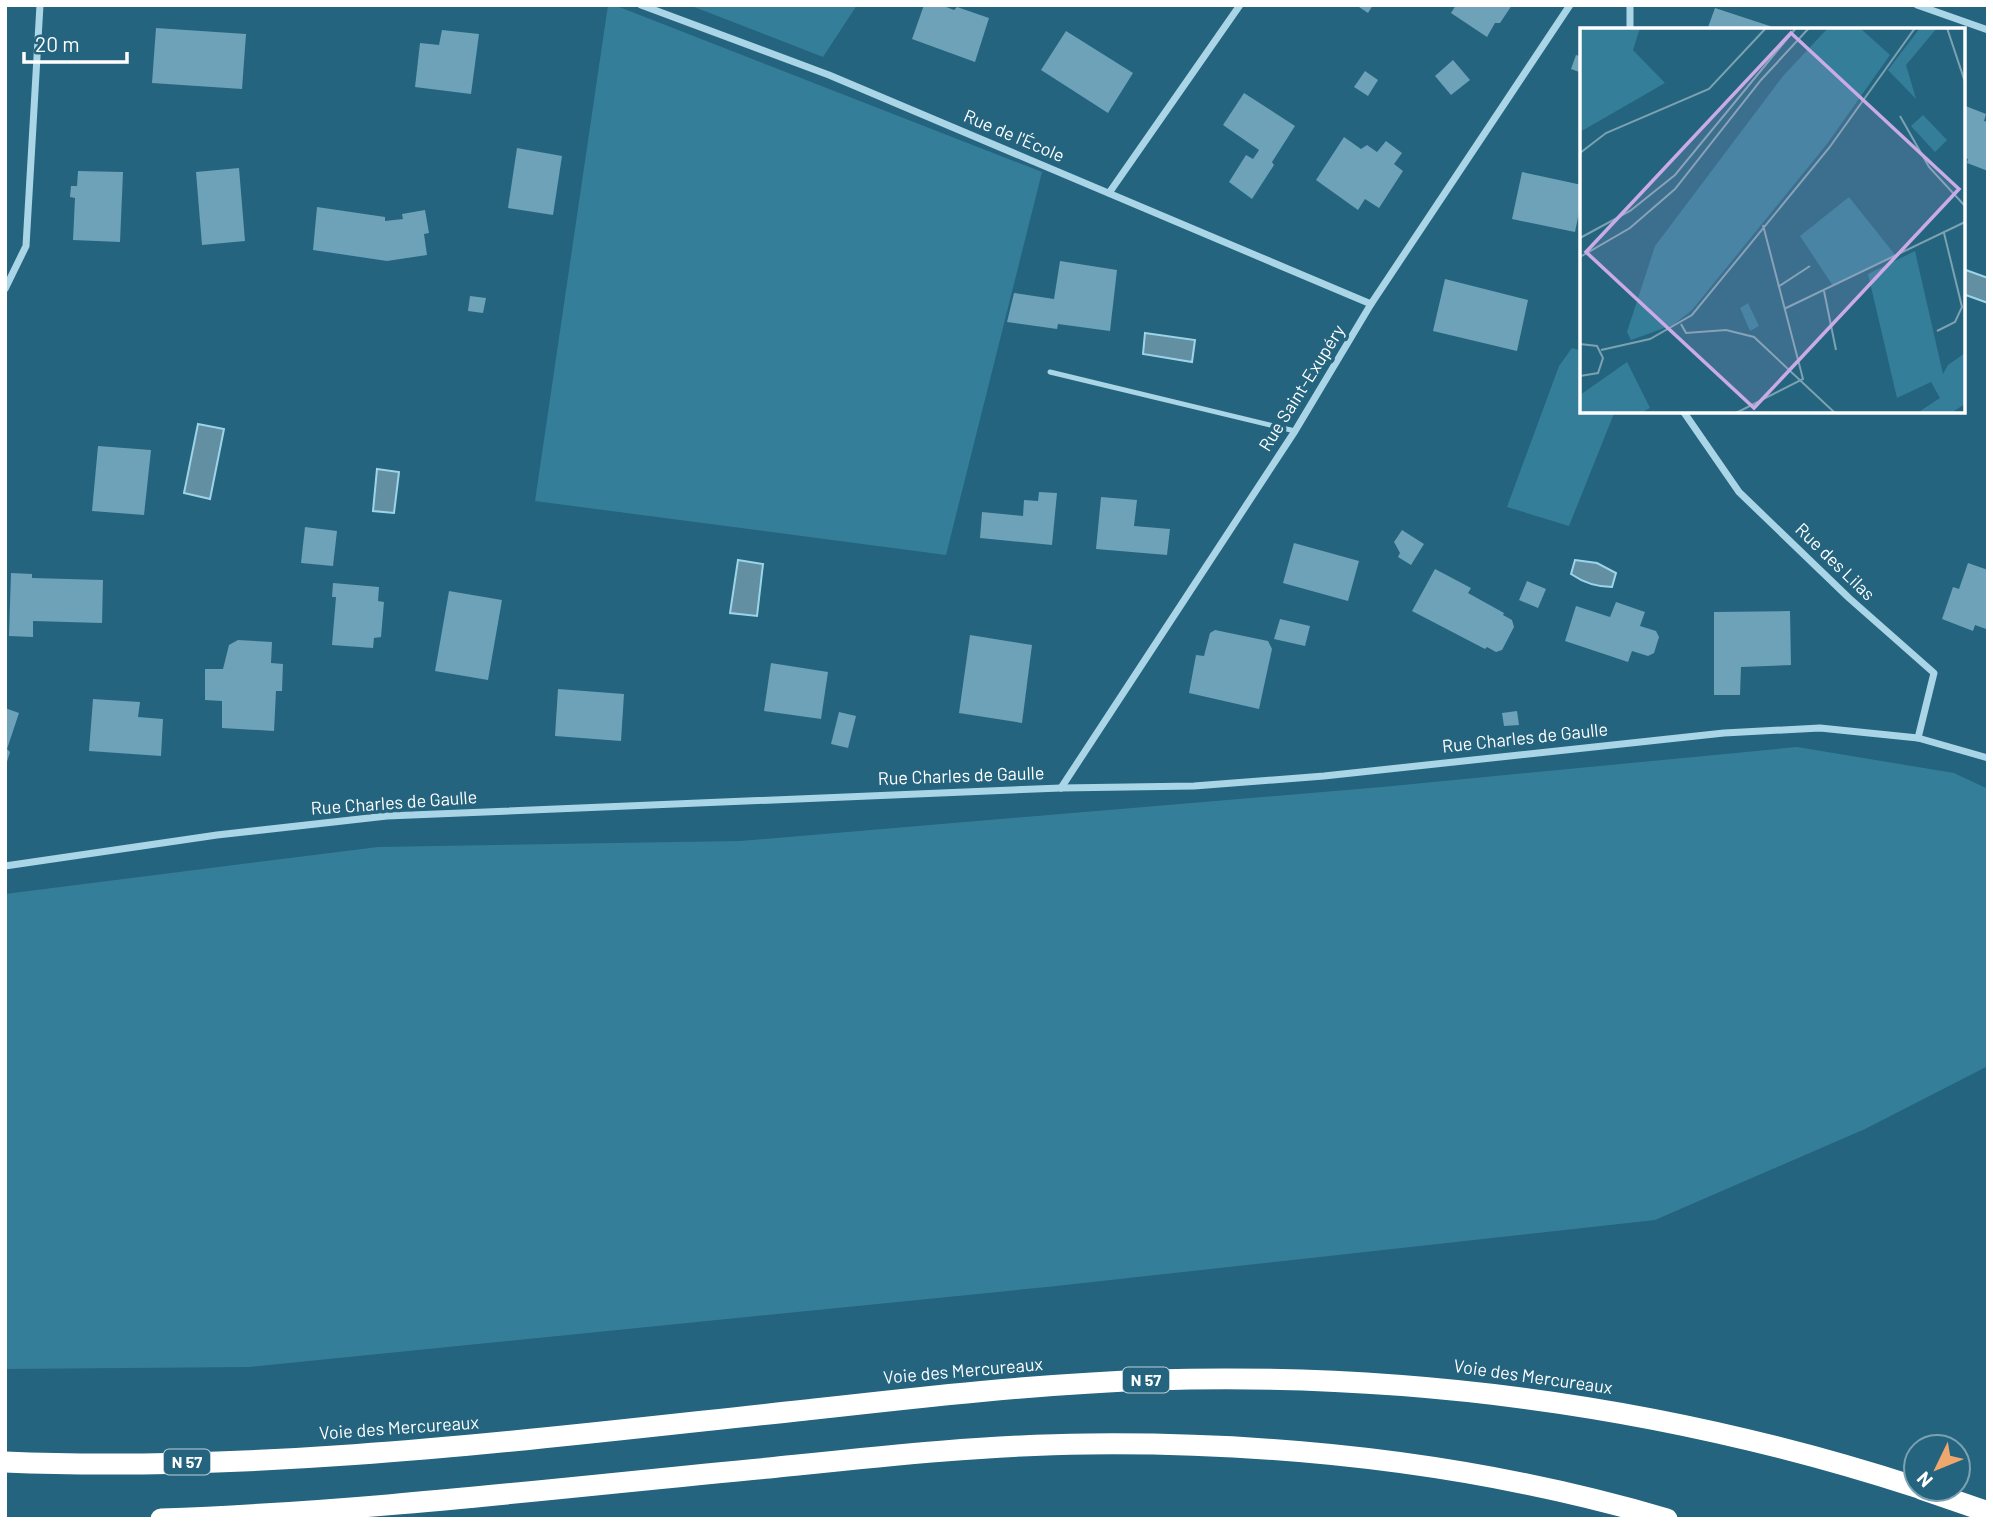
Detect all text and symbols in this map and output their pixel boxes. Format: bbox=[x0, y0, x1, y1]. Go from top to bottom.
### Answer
scale bar bbox=[24, 21, 128, 65]
inset map bbox=[1580, 28, 1965, 413]
text: 20 m bbox=[35, 31, 80, 56]
street label: Rue de l'École bbox=[961, 104, 1068, 166]
street label: Rue Saint-Exupéry bbox=[1253, 320, 1349, 455]
street label: Rue des Lilas bbox=[1791, 518, 1880, 605]
street label: Rue Charles de Gaulle bbox=[1441, 717, 1609, 757]
street label: Rue Charles de Gaulle bbox=[877, 761, 1045, 789]
street label: Rue Charles de Gaulle bbox=[310, 785, 478, 819]
street label: Voie des Mercureaux bbox=[882, 1352, 1044, 1388]
street label: Voie des Mercureaux bbox=[1452, 1354, 1614, 1398]
road number: N 57 bbox=[1123, 1368, 1169, 1392]
street label: Voie des Mercureaux bbox=[318, 1410, 480, 1444]
north arrow bbox=[1902, 1433, 1972, 1503]
road number: N 57 bbox=[164, 1450, 210, 1474]
text: N bbox=[1911, 1467, 1937, 1492]

